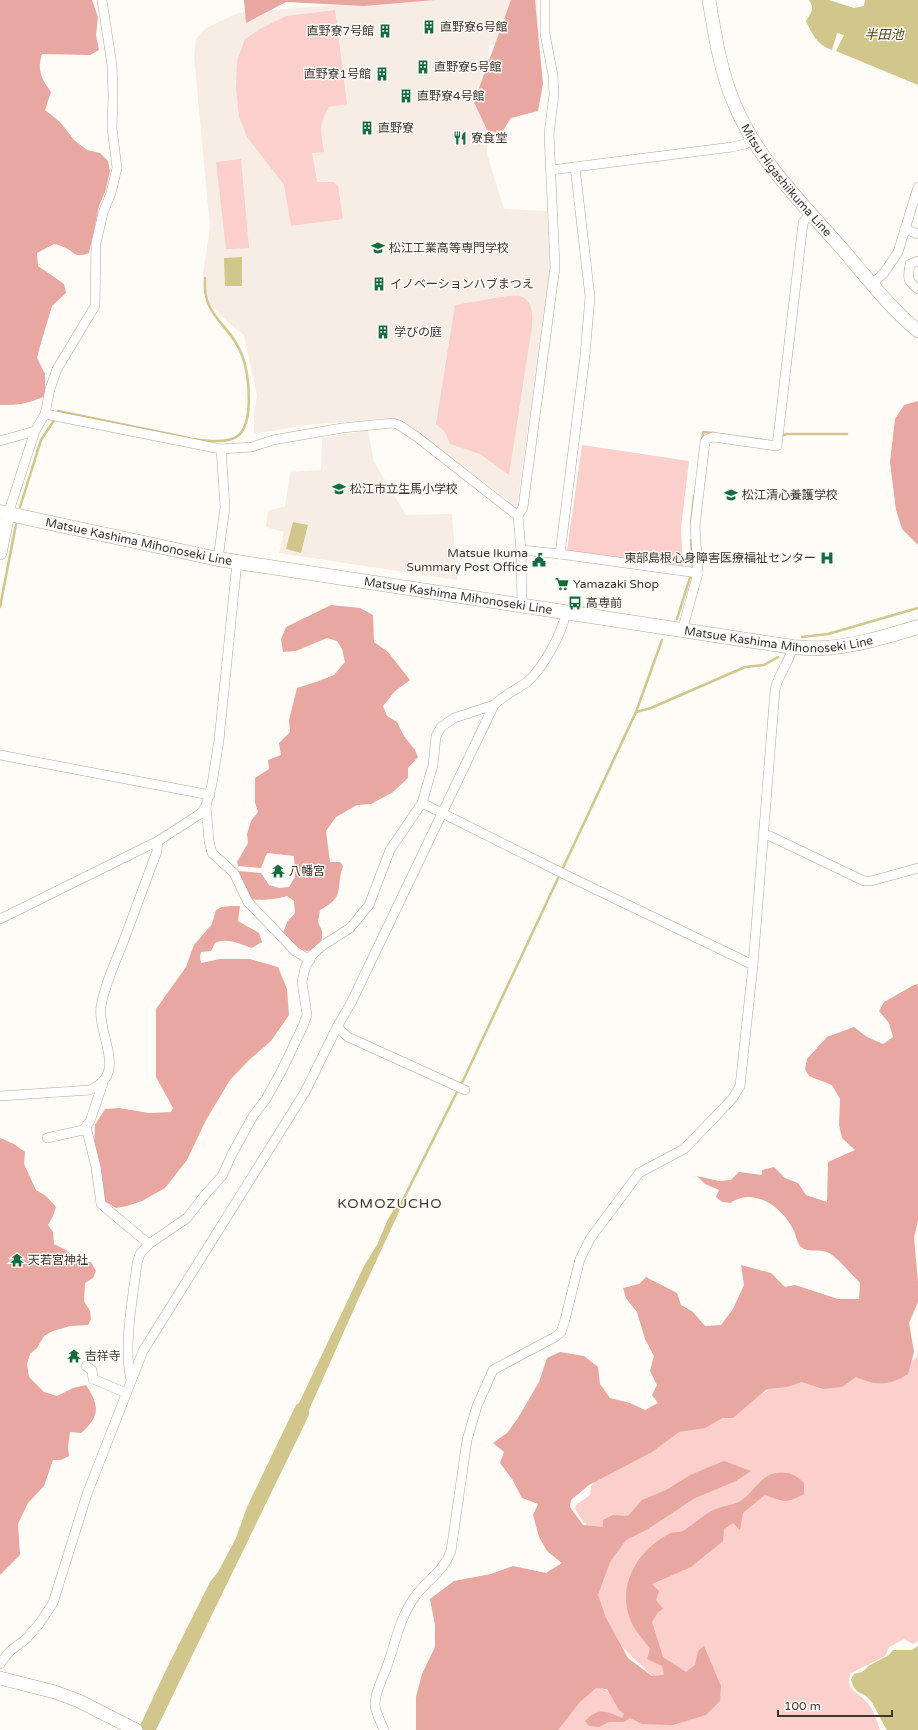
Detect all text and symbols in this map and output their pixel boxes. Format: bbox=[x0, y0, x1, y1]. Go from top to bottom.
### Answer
building icon: 直野寮6号館 bbox=[421, 19, 437, 35]
place label: 直野寮6号館 bbox=[440, 20, 508, 34]
building icon: 直野寮7号館 bbox=[377, 23, 393, 39]
place label: 直野寮7号館 bbox=[306, 24, 374, 38]
water label: 半田池 bbox=[864, 27, 905, 43]
building icon: 直野寮5号館 bbox=[415, 59, 431, 75]
place label: 直野寮5号館 bbox=[434, 60, 502, 74]
building icon: 直野寮1号館 bbox=[374, 66, 390, 82]
place label: 直野寮1号館 bbox=[303, 67, 371, 81]
building icon: 直野寮4号館 bbox=[398, 88, 414, 104]
place label: 直野寮4号館 bbox=[417, 89, 485, 103]
building icon: 直野寮 bbox=[359, 120, 375, 136]
place label: 直野寮 bbox=[378, 121, 414, 135]
street label: Mitsu Higashiikuma Line bbox=[738, 121, 835, 240]
restaurant icon: 寮食堂 bbox=[452, 130, 468, 146]
place label: 寮食堂 bbox=[471, 131, 507, 145]
school or university icon: 松江工業高等専門学校 bbox=[370, 240, 386, 256]
place label: 松江工業高等専門学校 bbox=[389, 241, 509, 255]
building icon: イノベーションハブまつえ bbox=[371, 276, 387, 292]
place label: イノベーションハブまつえ bbox=[390, 277, 534, 291]
building icon: 学びの庭 bbox=[375, 324, 391, 340]
place label: 学びの庭 bbox=[394, 325, 442, 339]
school or university icon: 松江市立生馬小学校 bbox=[331, 481, 347, 497]
place label: 松江市立生馬小学校 bbox=[350, 482, 458, 496]
school or university icon: 松江清心養護学校 bbox=[723, 487, 739, 503]
place label: 松江清心養護学校 bbox=[742, 488, 838, 502]
street label: Matsue Kashima Mihonoseki Line bbox=[44, 515, 233, 568]
place label: Matsue Ikuma Summary Post Office bbox=[407, 546, 528, 574]
hospital icon: 東部島根心身障害医療福祉センター bbox=[819, 550, 835, 566]
place label: 東部島根心身障害医療福祉センター bbox=[624, 551, 816, 565]
public building icon: Matsue Ikuma Summary Post Office bbox=[531, 552, 547, 568]
street label: Matsue Kashima Mihonoseki Line bbox=[363, 574, 554, 617]
supermarket icon: Yamazaki Shop bbox=[554, 576, 570, 592]
place label: Yamazaki Shop bbox=[573, 577, 659, 591]
bus stop icon: 高専前 bbox=[567, 595, 583, 611]
place label: 高専前 bbox=[586, 596, 622, 610]
street label: Matsue Kashima Mihonoseki Line bbox=[683, 623, 875, 655]
temple icon: 八幡宮 bbox=[270, 863, 286, 879]
place label: 八幡宮 bbox=[289, 864, 325, 878]
district label: KOMOZUCHO bbox=[337, 1195, 443, 1212]
temple icon: 天若宮神社 bbox=[9, 1252, 25, 1268]
place label: 天若宮神社 bbox=[28, 1253, 88, 1267]
temple icon: 吉祥寺 bbox=[66, 1348, 82, 1364]
place label: 吉祥寺 bbox=[85, 1349, 121, 1363]
scale bar bbox=[778, 1692, 892, 1718]
text: 100 m bbox=[784, 1699, 821, 1713]

